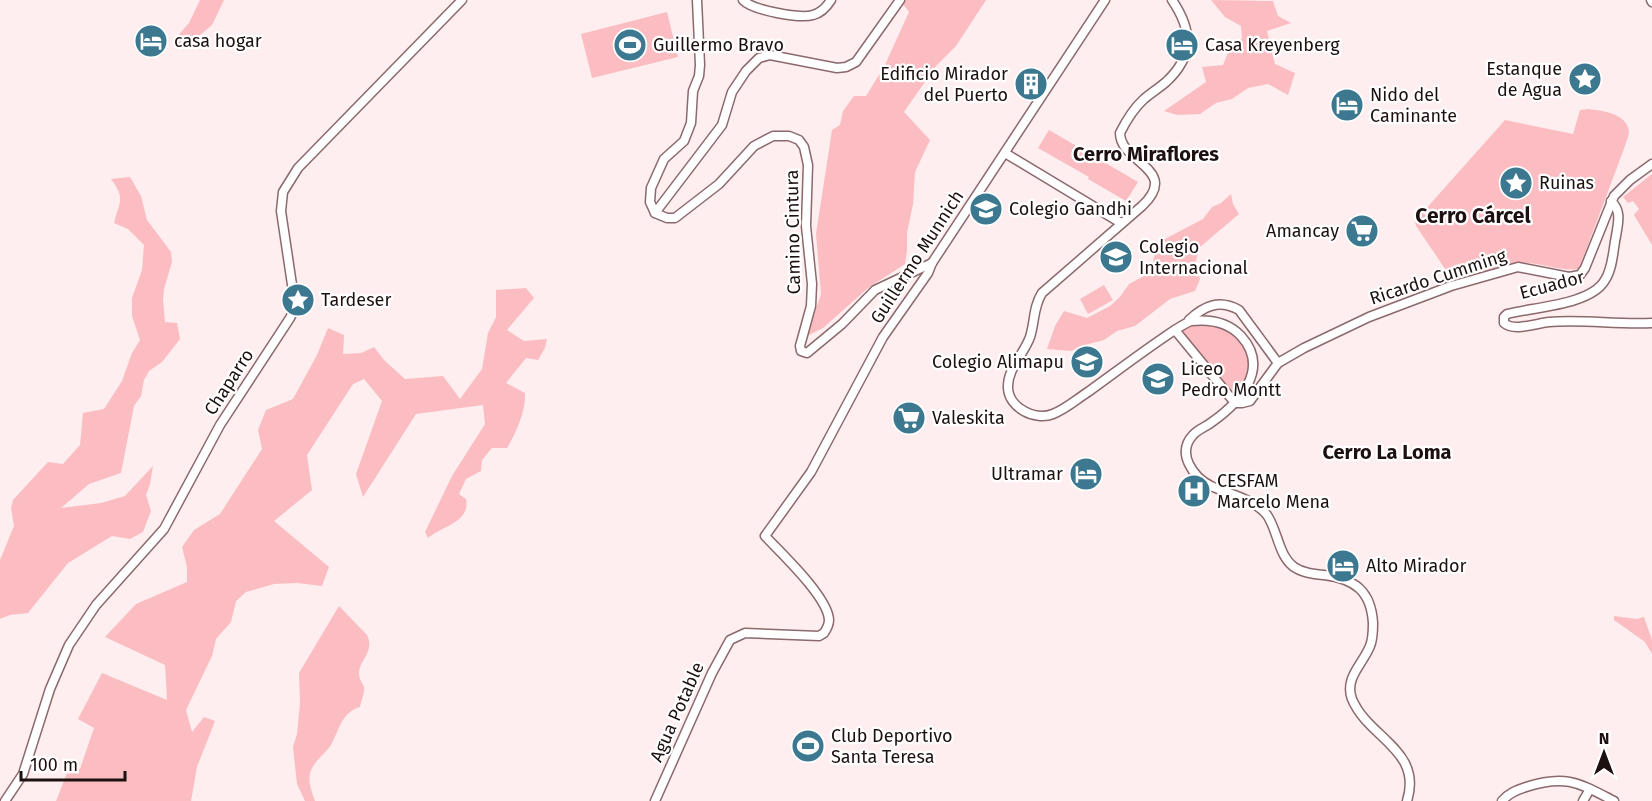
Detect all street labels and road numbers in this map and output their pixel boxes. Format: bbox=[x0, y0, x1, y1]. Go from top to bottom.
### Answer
street label: Camino Cintura bbox=[781, 169, 805, 295]
street label: Guillermo Munnich bbox=[866, 186, 968, 328]
street label: Ricardo Cumming bbox=[1367, 244, 1510, 310]
street label: Ecuador bbox=[1517, 266, 1587, 304]
street label: Chaparro bbox=[200, 345, 258, 419]
street label: Agua Potable bbox=[645, 659, 709, 765]

